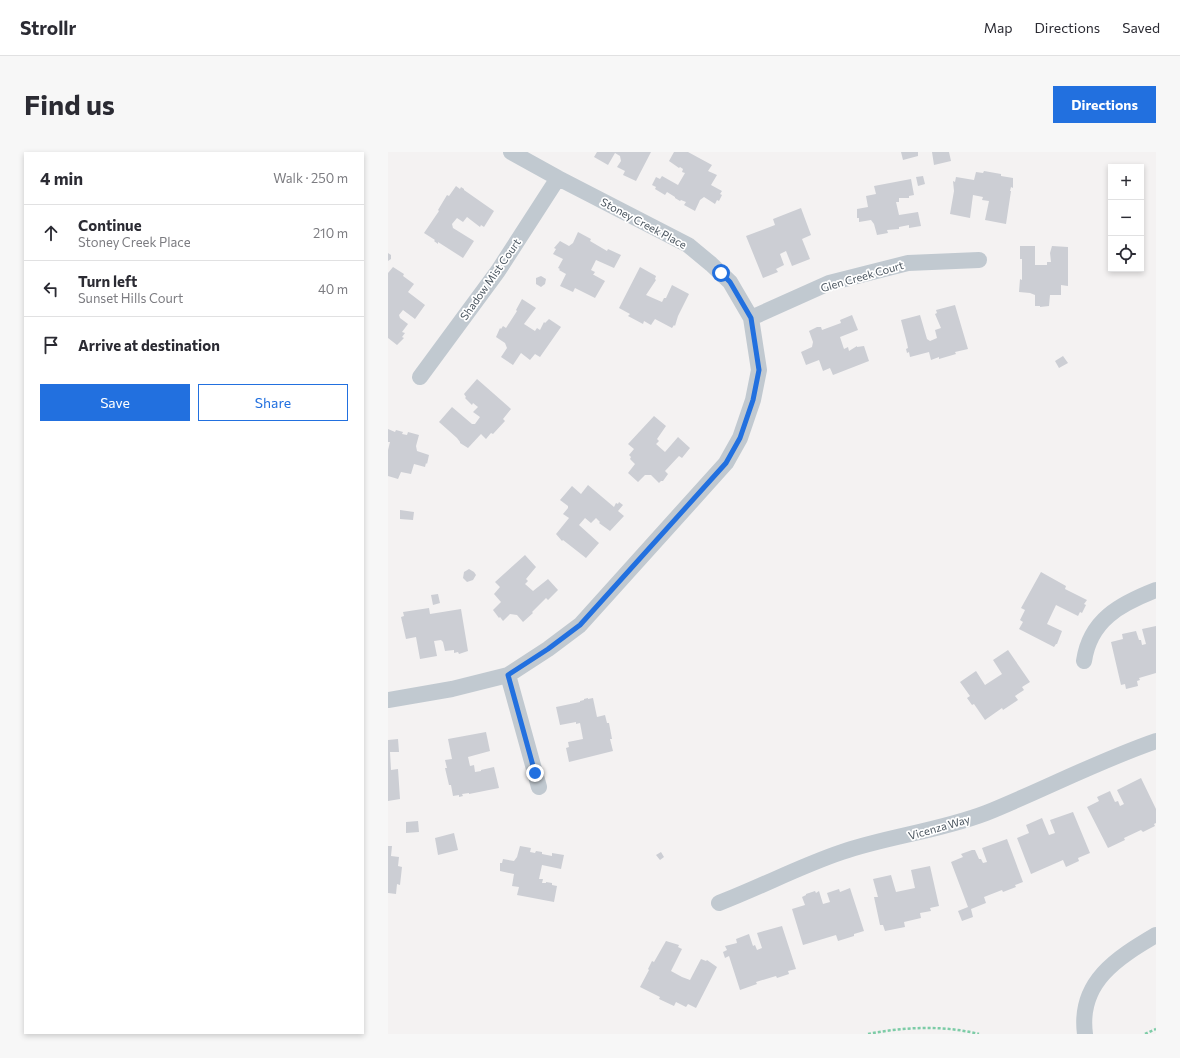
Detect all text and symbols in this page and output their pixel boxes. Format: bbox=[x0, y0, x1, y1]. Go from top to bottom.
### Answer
text: Strollr bbox=[20, 16, 76, 39]
text: Map bbox=[984, 19, 1013, 36]
text: Directions bbox=[1035, 19, 1100, 36]
text: Saved bbox=[1122, 19, 1160, 36]
button: Directions bbox=[1053, 86, 1156, 123]
text: Find us bbox=[24, 87, 115, 121]
map controls bbox=[1108, 164, 1144, 272]
button: + bbox=[1108, 164, 1144, 200]
text: 4 min bbox=[40, 168, 83, 189]
text: Walk · 250 m bbox=[273, 170, 348, 186]
street label: Stoney Creek Place bbox=[599, 195, 689, 251]
button: − bbox=[1108, 200, 1144, 236]
text: Continue bbox=[78, 216, 142, 234]
icon: ahead bbox=[40, 222, 62, 244]
text: 210 m bbox=[313, 225, 348, 241]
text: Stoney Creek Place bbox=[78, 234, 191, 250]
street label: Shadow Mist Court bbox=[457, 235, 523, 322]
button: locate bbox=[1108, 236, 1144, 272]
street label: Glen Creek Court bbox=[819, 258, 905, 294]
route start bbox=[712, 264, 730, 282]
text: Turn left bbox=[78, 272, 137, 290]
icon: left bbox=[40, 278, 62, 300]
text: 40 m bbox=[318, 281, 348, 297]
text: Sunset Hills Court bbox=[78, 290, 183, 306]
icon: arrive bbox=[40, 334, 62, 356]
text: Arrive at destination bbox=[78, 336, 220, 354]
button: Save bbox=[40, 384, 190, 421]
button: Share bbox=[198, 384, 348, 421]
route end bbox=[526, 764, 544, 782]
street label: Vicenza Way bbox=[907, 812, 971, 842]

